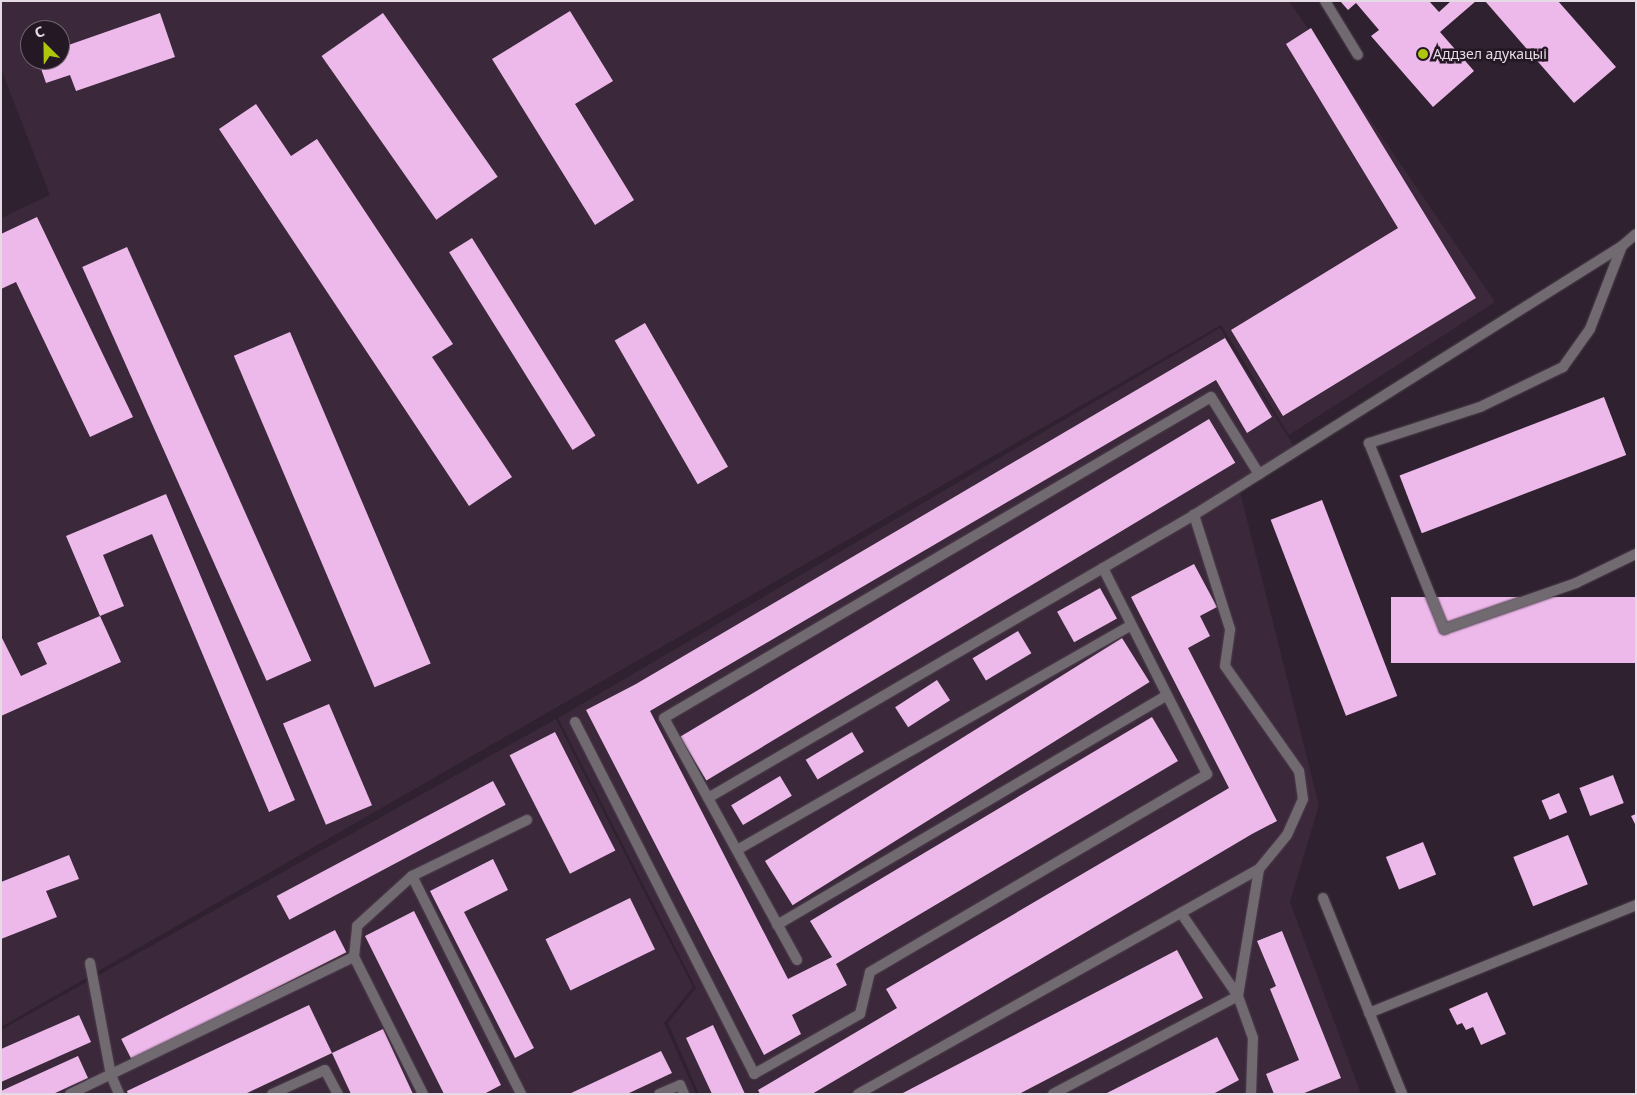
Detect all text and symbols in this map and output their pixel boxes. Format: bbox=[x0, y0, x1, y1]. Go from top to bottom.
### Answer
north arrow bbox=[20, 20, 70, 70]
text: С bbox=[31, 21, 47, 42]
place label: Аддзел адукацыі bbox=[1433, 46, 1547, 62]
marker: Аддзел адукацыі bbox=[1417, 48, 1429, 60]

